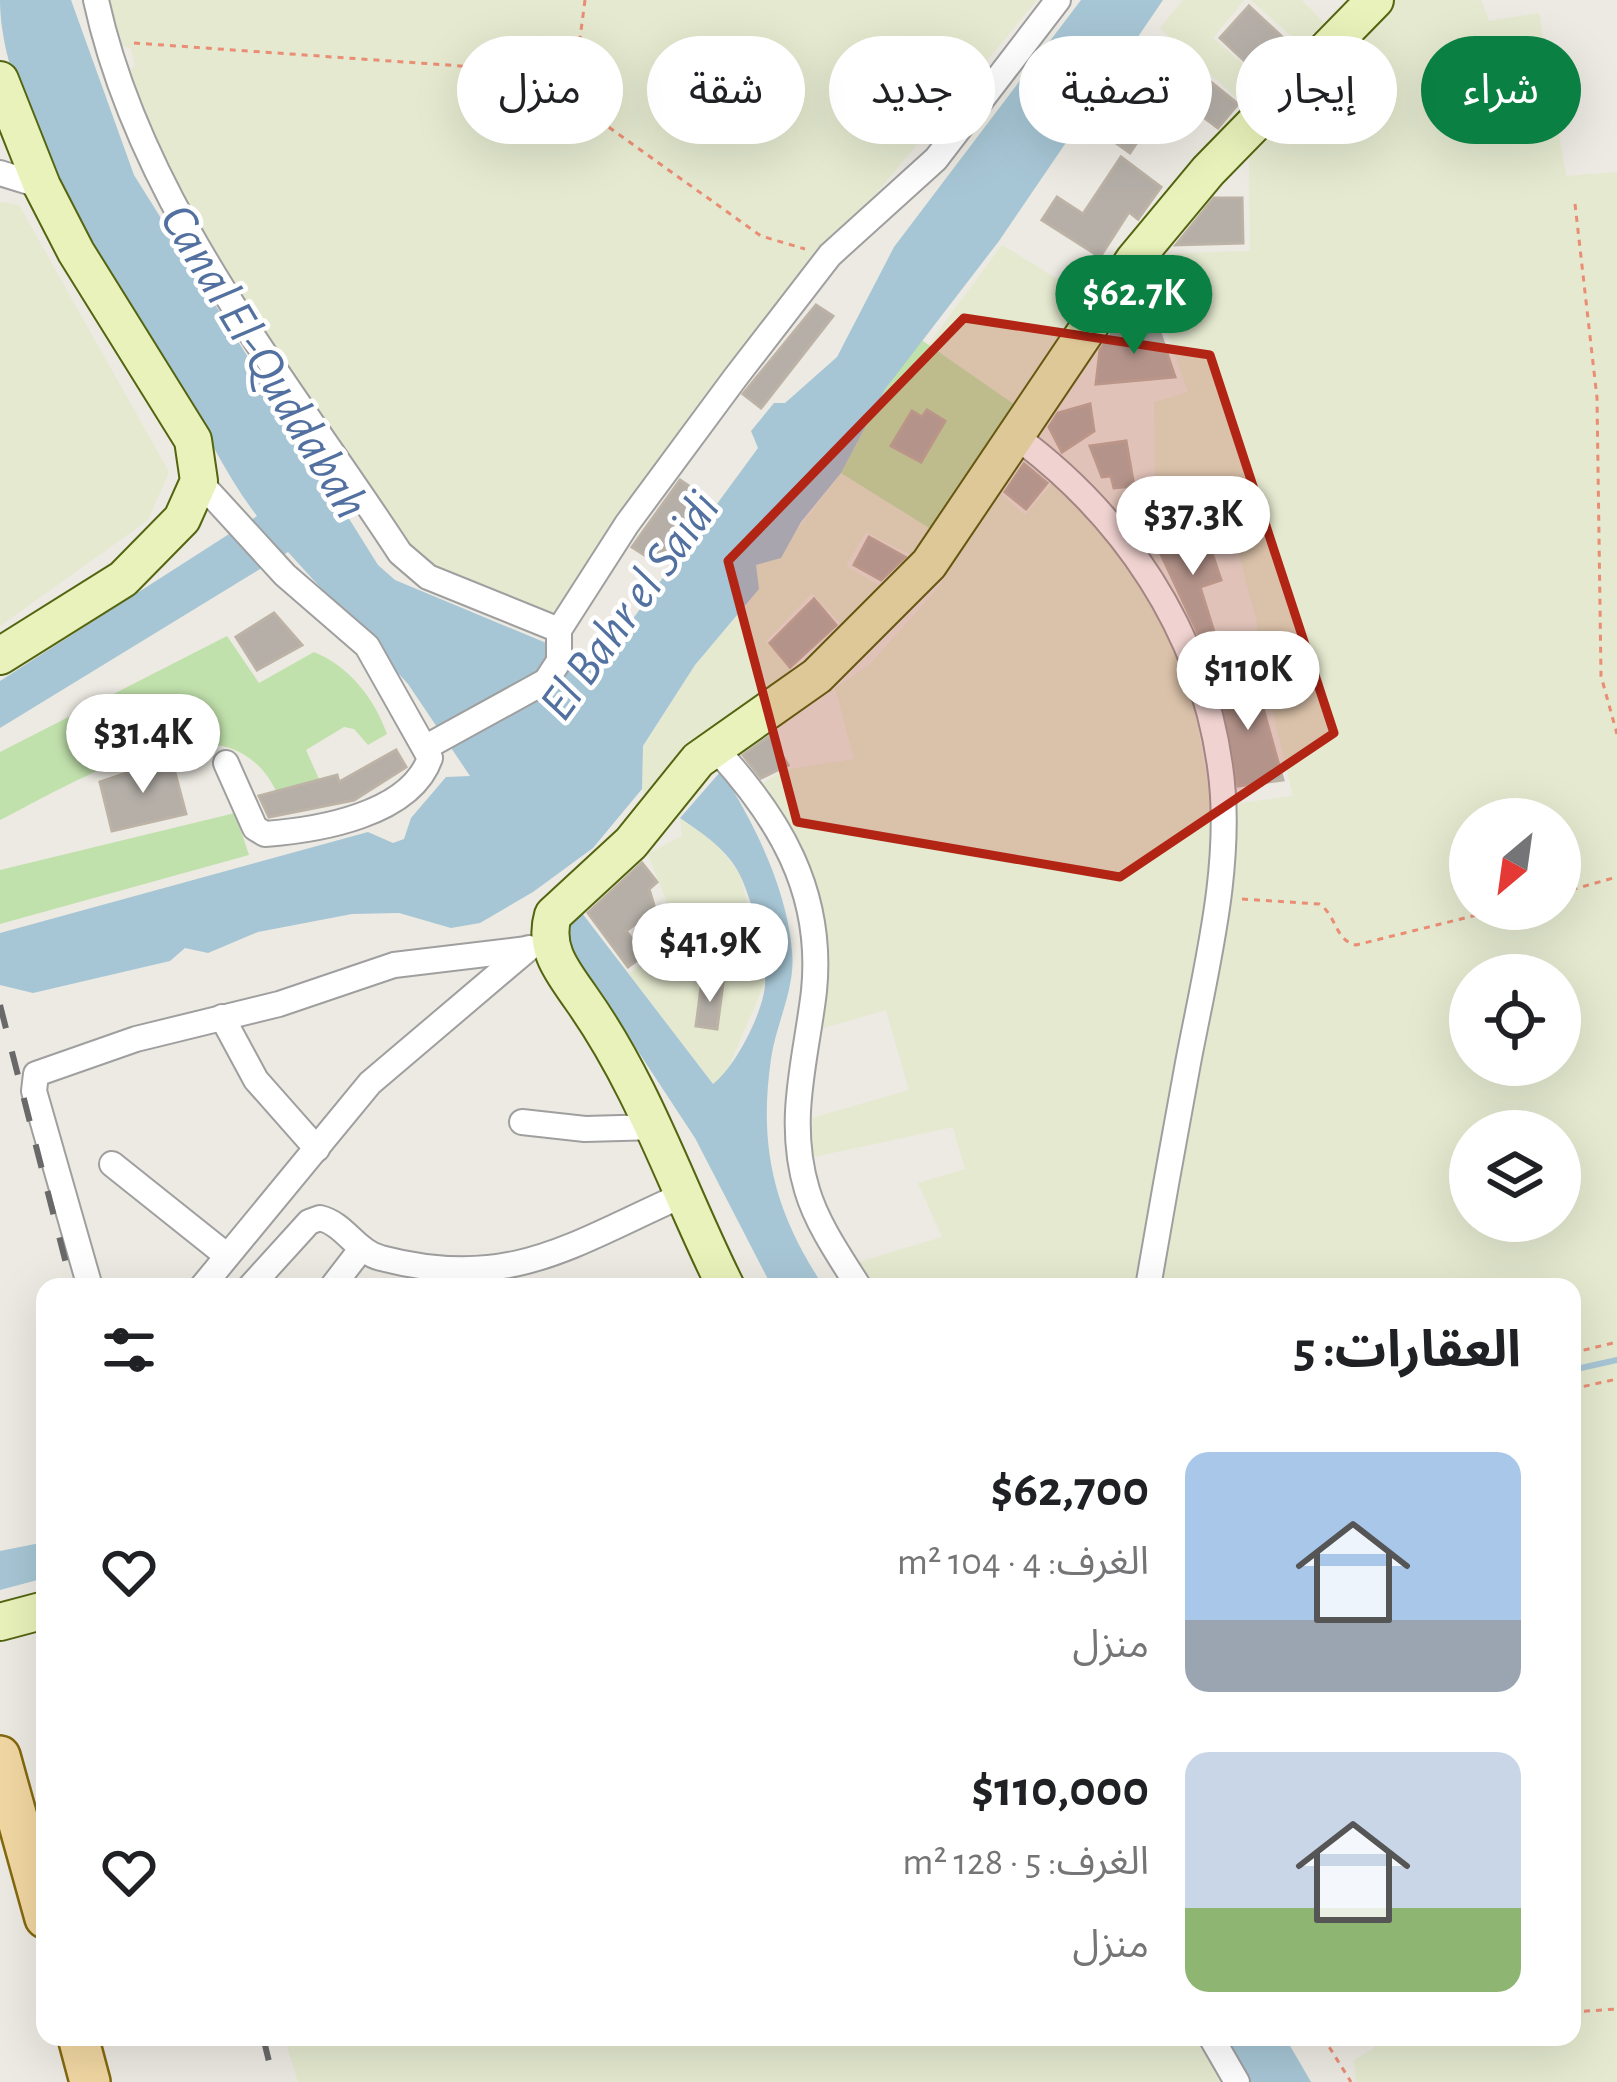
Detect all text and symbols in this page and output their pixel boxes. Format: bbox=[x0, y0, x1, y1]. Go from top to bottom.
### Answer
chip: منزل bbox=[457, 36, 623, 144]
chip: شقة bbox=[647, 36, 805, 144]
chip: جديد bbox=[829, 36, 995, 144]
chip: تصفية bbox=[1019, 36, 1212, 144]
chip: إيجار bbox=[1236, 36, 1397, 144]
chip: شراء bbox=[1421, 36, 1581, 144]
water label: Canal El-Quddabah bbox=[150, 196, 378, 528]
pin: $62.7K bbox=[1036, 255, 1232, 357]
text: $62.7K bbox=[1082, 274, 1186, 313]
pin: $37.3K bbox=[1095, 476, 1291, 578]
water label: El Bahr el Saidi bbox=[531, 483, 729, 729]
text: $37.3K bbox=[1143, 495, 1243, 534]
pin: $110K bbox=[1164, 631, 1332, 733]
text: $110K bbox=[1204, 650, 1292, 689]
pin: $31.4K bbox=[45, 694, 241, 796]
text: $31.4K bbox=[93, 713, 193, 752]
north arrow bbox=[1449, 798, 1581, 930]
map controls bbox=[1449, 798, 1581, 1242]
pin: $41.9K bbox=[612, 903, 808, 1005]
text: $41.9K bbox=[659, 922, 761, 961]
button: locate bbox=[1449, 954, 1581, 1086]
button: layers bbox=[1449, 1110, 1581, 1242]
icon: filters bbox=[96, 1317, 162, 1383]
text: العقارات: 5 bbox=[1293, 1325, 1521, 1376]
text: $62,700 bbox=[991, 1464, 1149, 1515]
icon: home bbox=[1281, 1500, 1425, 1644]
icon: heart bbox=[96, 1539, 162, 1605]
text: الغرف: 4 · 104 m² bbox=[897, 1543, 1149, 1582]
text: منزل bbox=[1073, 1626, 1149, 1665]
text: $110,000 bbox=[971, 1764, 1149, 1815]
icon: home bbox=[1281, 1800, 1425, 1944]
icon: heart bbox=[96, 1839, 162, 1905]
text: الغرف: 5 · 128 m² bbox=[902, 1843, 1149, 1882]
text: منزل bbox=[1073, 1926, 1149, 1965]

